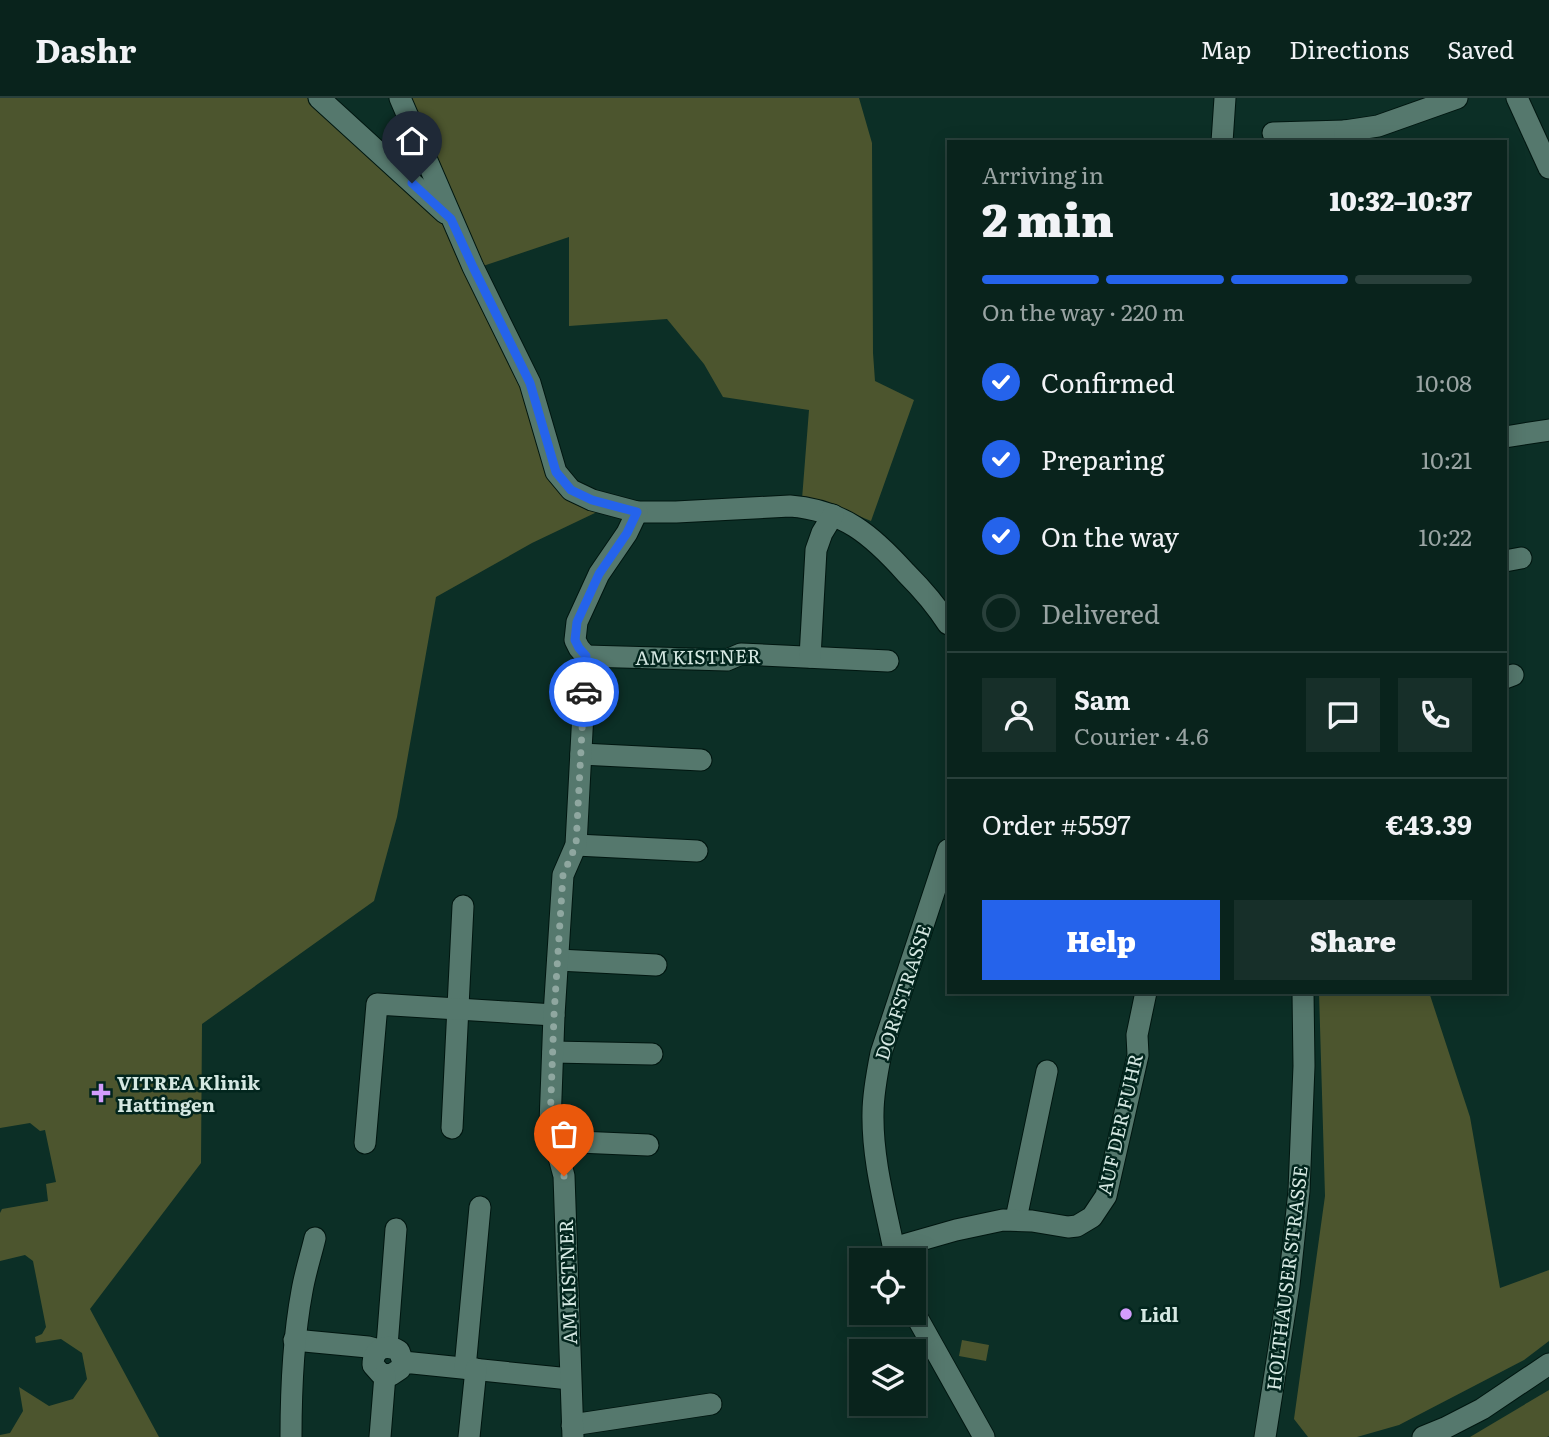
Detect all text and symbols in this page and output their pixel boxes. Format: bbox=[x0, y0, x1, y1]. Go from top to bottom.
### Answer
text: Dashr bbox=[35, 24, 136, 73]
text: Map bbox=[1200, 31, 1251, 66]
text: Directions bbox=[1289, 31, 1409, 66]
text: Saved bbox=[1447, 31, 1514, 66]
pin bbox=[382, 111, 442, 183]
icon: home bbox=[393, 122, 431, 160]
text: Arriving in bbox=[982, 157, 1104, 191]
text: 10:32–10:37 bbox=[1329, 180, 1472, 219]
text: 2 min bbox=[982, 183, 1114, 251]
text: On the way · 220 m bbox=[982, 294, 1185, 328]
text: Confirmed bbox=[1041, 362, 1175, 401]
icon: check bbox=[982, 363, 1020, 401]
text: 10:08 bbox=[1416, 365, 1472, 399]
text: Preparing bbox=[1041, 439, 1164, 478]
icon: check bbox=[982, 440, 1020, 478]
text: 10:21 bbox=[1421, 442, 1472, 476]
text: On the way bbox=[1041, 516, 1179, 555]
icon: check bbox=[982, 517, 1020, 555]
text: 10:22 bbox=[1419, 519, 1472, 553]
text: Delivered bbox=[1041, 593, 1160, 632]
street label: AM KISTNER bbox=[635, 641, 761, 671]
courier bbox=[549, 657, 619, 727]
icon: car bbox=[565, 673, 603, 711]
button: person bbox=[982, 678, 1056, 752]
button: chat bbox=[1306, 678, 1380, 752]
button: phone bbox=[1398, 678, 1472, 752]
text: Sam bbox=[1074, 679, 1130, 718]
text: Courier · 4.6 bbox=[1074, 718, 1209, 752]
text: Order #5597 bbox=[982, 804, 1131, 843]
text: €43.39 bbox=[1386, 804, 1472, 843]
button: Help bbox=[982, 900, 1220, 980]
button: Share bbox=[1234, 900, 1472, 980]
street label: DORFSTRASSE bbox=[867, 920, 937, 1064]
street label: AUF DER FUHR bbox=[1089, 1050, 1149, 1198]
place label: VITREA Klinik Hattingen bbox=[117, 1068, 260, 1118]
marker: VITREA Klinik Hattingen bbox=[91, 1083, 111, 1103]
pin bbox=[534, 1104, 594, 1176]
icon: bag bbox=[545, 1115, 583, 1153]
street label: HOLTHAUSER STRASSE bbox=[1258, 1164, 1314, 1392]
street label: AM KISTNER bbox=[551, 1218, 583, 1345]
map controls bbox=[849, 1248, 926, 1416]
button: locate bbox=[849, 1248, 926, 1325]
place label: Lidl bbox=[1140, 1300, 1179, 1328]
marker: Lidl bbox=[1118, 1306, 1134, 1322]
button: layers bbox=[849, 1339, 926, 1416]

